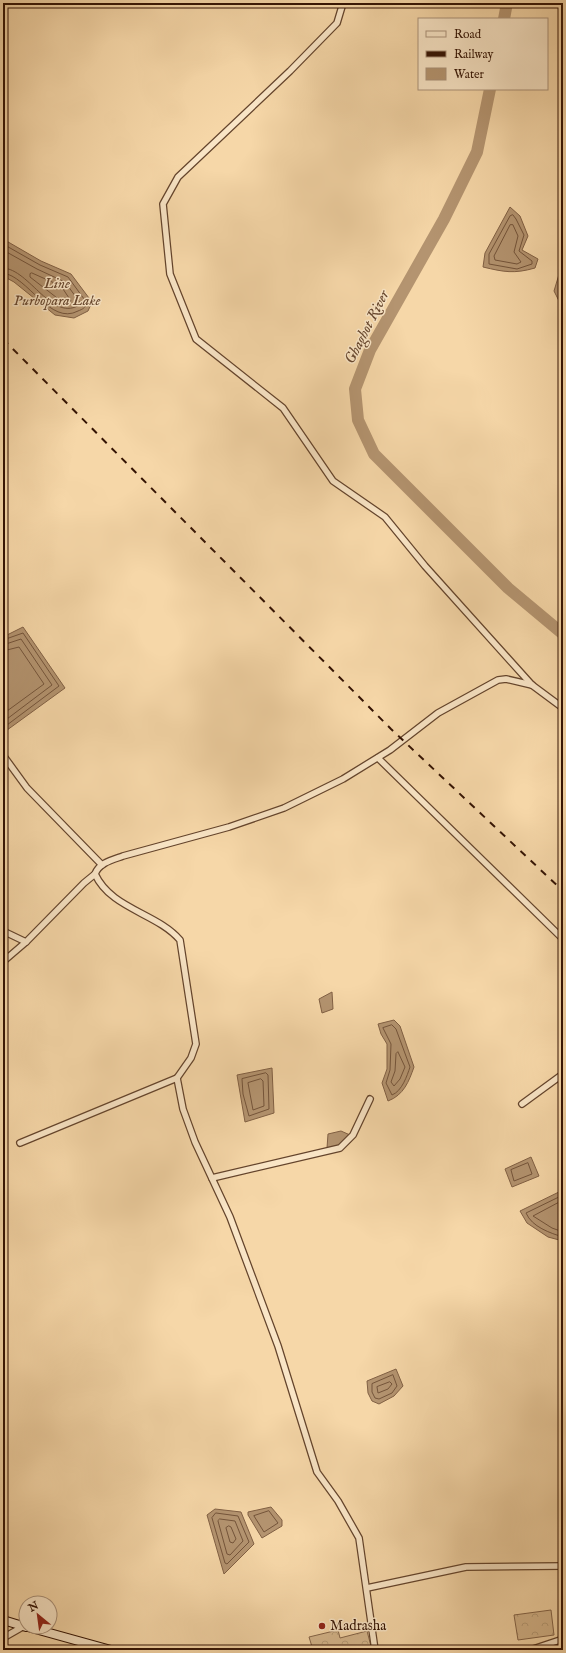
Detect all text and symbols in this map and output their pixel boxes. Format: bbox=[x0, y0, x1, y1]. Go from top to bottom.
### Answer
legend bbox=[418, 18, 548, 90]
text: Road bbox=[454, 27, 482, 42]
text: Railway bbox=[454, 47, 493, 62]
text: Water bbox=[454, 67, 485, 82]
water label: Line Purbopara Lake bbox=[14, 274, 100, 310]
water label: Ghaghot River bbox=[340, 286, 395, 367]
north arrow bbox=[18, 1595, 58, 1635]
text: N bbox=[25, 1598, 42, 1616]
place label: Madrasha bbox=[330, 1617, 387, 1635]
marker: Madrasha bbox=[317, 1621, 327, 1631]

